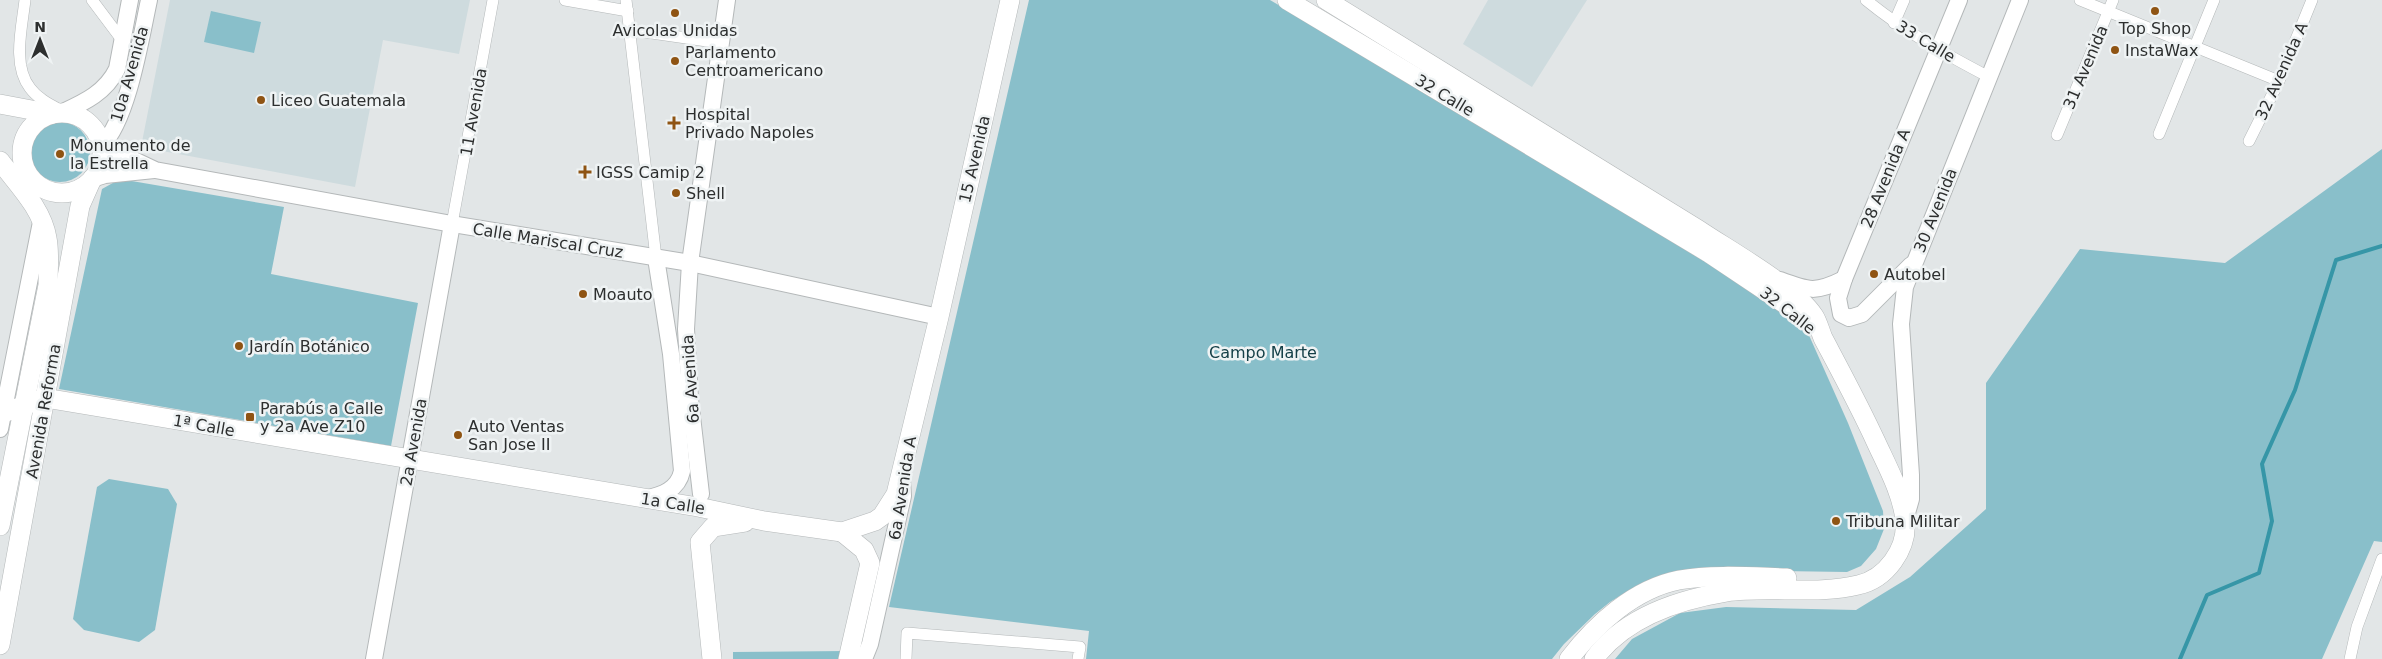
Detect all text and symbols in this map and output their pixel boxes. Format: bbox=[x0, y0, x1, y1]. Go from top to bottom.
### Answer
marker: Top Shop bbox=[2149, 5, 2161, 17]
marker: Avicolas Unidas bbox=[669, 7, 681, 19]
north arrow bbox=[15, 15, 65, 65]
street label: 33 Calle bbox=[1893, 17, 1959, 66]
text: N bbox=[34, 19, 46, 35]
place label: Top Shop bbox=[2118, 19, 2191, 38]
street label: 32 Avenida A bbox=[2251, 19, 2312, 123]
place label: Avicolas Unidas bbox=[613, 21, 737, 40]
street label: 31 Avenida bbox=[2059, 22, 2112, 112]
street label: 10a Avenida bbox=[107, 24, 152, 124]
place label: InstaWax bbox=[2125, 41, 2198, 60]
place label: Parlamento Centroamericano bbox=[685, 43, 823, 80]
marker: InstaWax bbox=[2109, 44, 2121, 56]
marker: Parlamento Centroamericano bbox=[669, 55, 681, 67]
street label: 11 Avenida bbox=[456, 66, 491, 158]
street label: 32 Calle bbox=[1412, 71, 1478, 120]
place label: Liceo Guatemala bbox=[271, 91, 406, 110]
marker: Liceo Guatemala bbox=[255, 94, 267, 106]
place label: Hospital Privado Napoles bbox=[685, 105, 814, 142]
street label: 15 Avenida bbox=[955, 113, 994, 205]
marker: Hospital Privado Napoles bbox=[667, 116, 681, 130]
street label: 28 Avenida A bbox=[1857, 126, 1914, 231]
place label: Monumento de la Estrella bbox=[70, 136, 191, 173]
marker: Monumento de la Estrella bbox=[54, 148, 66, 160]
place label: IGSS Camip 2 bbox=[596, 163, 705, 182]
marker: IGSS Camip 2 bbox=[578, 165, 592, 179]
street label: 30 Avenida bbox=[1910, 165, 1961, 255]
place label: Shell bbox=[686, 184, 725, 203]
marker: Shell bbox=[670, 187, 682, 199]
street label: Calle Mariscal Cruz bbox=[471, 219, 625, 262]
place label: Autobel bbox=[1884, 265, 1946, 284]
marker: Autobel bbox=[1868, 268, 1880, 280]
street label: 32 Calle bbox=[1756, 283, 1819, 338]
place label: Moauto bbox=[593, 285, 653, 304]
marker: Moauto bbox=[577, 288, 589, 300]
street label: 6a Avenida bbox=[678, 334, 703, 424]
place label: Jardín Botánico bbox=[248, 337, 370, 356]
marker: Jardín Botánico bbox=[233, 340, 245, 352]
street label: Avenida Reforma bbox=[22, 342, 65, 480]
park label: Campo Marte bbox=[1209, 343, 1317, 362]
street label: 2a Avenida bbox=[396, 397, 431, 488]
place label: Parabús a Calle y 2a Ave Z10 bbox=[260, 399, 383, 436]
street label: 1ª Calle bbox=[171, 411, 236, 440]
marker: Parabús a Calle y 2a Ave Z10 bbox=[244, 411, 256, 423]
place label: Auto Ventas San Jose II bbox=[468, 417, 564, 454]
marker: Auto Ventas San Jose II bbox=[452, 429, 464, 441]
street label: 6a Avenida A bbox=[885, 435, 920, 541]
street label: 1a Calle bbox=[639, 489, 706, 518]
place label: Tribuna Militar bbox=[1845, 512, 1960, 531]
marker: Tribuna Militar bbox=[1830, 515, 1842, 527]

